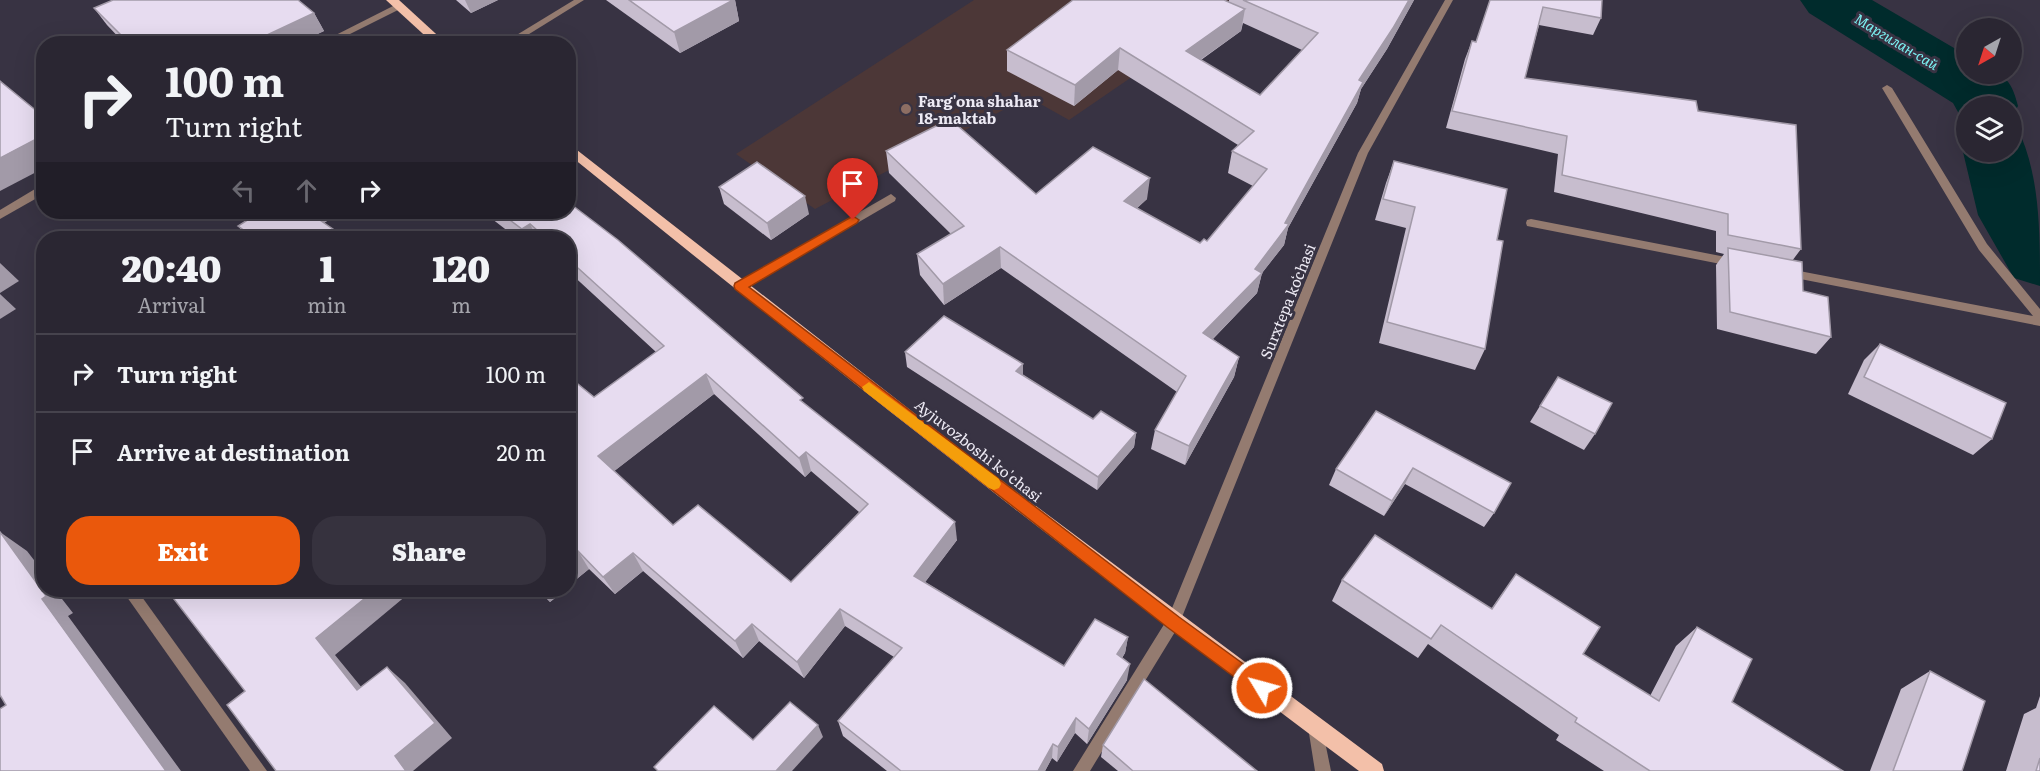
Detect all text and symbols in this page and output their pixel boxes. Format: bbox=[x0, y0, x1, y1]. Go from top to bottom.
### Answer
water label: Маргилан-сай bbox=[1851, 8, 1943, 74]
north arrow bbox=[1956, 18, 2022, 84]
map controls bbox=[1956, 18, 2022, 162]
text: 100 m bbox=[165, 48, 284, 110]
icon: right bbox=[66, 60, 144, 138]
place label: Farg'ona shahar 18-maktab bbox=[918, 89, 1041, 129]
button: layers bbox=[1956, 96, 2022, 162]
marker: Farg'ona shahar 18-maktab bbox=[899, 102, 913, 116]
text: Turn right bbox=[165, 105, 302, 145]
pin bbox=[827, 158, 878, 220]
icon: arrive bbox=[836, 167, 869, 200]
icon: left bbox=[227, 174, 260, 207]
icon: ahead bbox=[290, 174, 323, 207]
icon: right bbox=[353, 174, 386, 207]
text: 20:40 bbox=[122, 240, 222, 293]
text: 1 bbox=[319, 240, 334, 293]
text: 120 bbox=[432, 240, 490, 293]
street label: Surxtepa koʻchasi bbox=[1253, 240, 1321, 362]
text: Arrival bbox=[137, 289, 206, 319]
text: min bbox=[307, 289, 347, 319]
text: m bbox=[452, 289, 471, 319]
icon: right bbox=[66, 357, 99, 390]
text: Turn right bbox=[117, 357, 237, 390]
text: 100 m bbox=[486, 357, 546, 390]
street label: Ayjuvozboshi ko'chasi bbox=[910, 393, 1048, 507]
icon: arrive bbox=[66, 435, 99, 468]
text: Arrive at destination bbox=[117, 435, 350, 468]
text: 20 m bbox=[496, 435, 546, 468]
button: Exit bbox=[66, 516, 300, 585]
button: Share bbox=[312, 516, 546, 585]
position arrow bbox=[1230, 656, 1294, 720]

